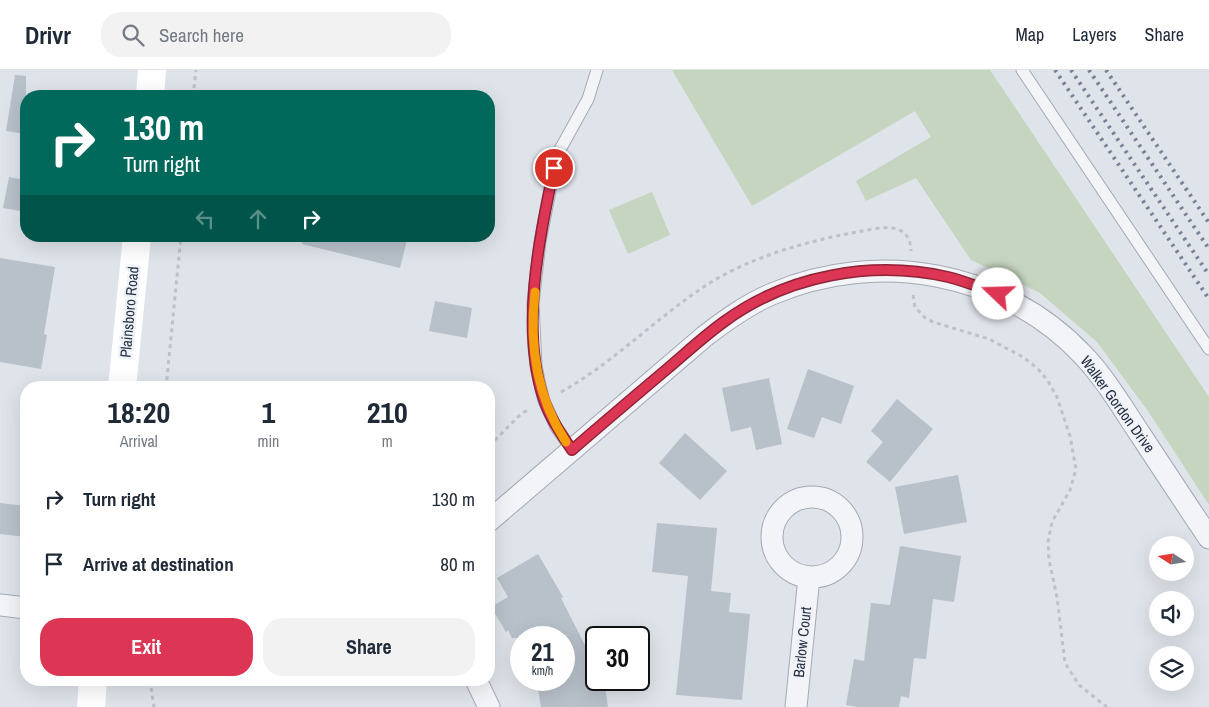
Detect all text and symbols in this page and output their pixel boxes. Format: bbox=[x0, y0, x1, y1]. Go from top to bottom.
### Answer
search box bbox=[101, 12, 451, 57]
text: Drivr bbox=[25, 19, 71, 51]
icon: search bbox=[119, 21, 147, 49]
text: Search here bbox=[159, 22, 244, 48]
text: Map bbox=[1016, 22, 1044, 47]
text: Layers bbox=[1072, 22, 1117, 47]
text: Share bbox=[1145, 22, 1184, 47]
text: 130 m bbox=[123, 104, 204, 151]
icon: right bbox=[40, 110, 105, 175]
pin bbox=[533, 147, 575, 189]
text: Turn right bbox=[123, 149, 200, 179]
icon: arrive bbox=[540, 154, 568, 182]
icon: left bbox=[191, 205, 219, 233]
icon: ahead bbox=[244, 205, 272, 233]
icon: right bbox=[297, 205, 325, 233]
street label: Plainsboro Road bbox=[115, 265, 143, 359]
position arrow bbox=[971, 267, 1023, 319]
street label: Walker Gordon Drive bbox=[1076, 351, 1160, 457]
text: 18:20 bbox=[107, 392, 170, 432]
text: 1 bbox=[262, 392, 275, 432]
text: 210 bbox=[367, 392, 408, 432]
text: Arrival bbox=[120, 430, 158, 452]
text: min bbox=[257, 430, 279, 452]
text: m bbox=[382, 430, 393, 452]
icon: right bbox=[40, 485, 68, 513]
text: Turn right bbox=[83, 486, 155, 512]
text: 130 m bbox=[432, 486, 475, 512]
north arrow bbox=[1149, 536, 1194, 581]
map controls bbox=[1149, 536, 1194, 691]
icon: arrive bbox=[40, 550, 68, 578]
text: Arrive at destination bbox=[83, 551, 234, 577]
text: 80 m bbox=[440, 551, 475, 577]
button: sound bbox=[1149, 591, 1194, 636]
street label: Barlow Court bbox=[788, 605, 816, 678]
button: Exit bbox=[40, 618, 253, 676]
button: Share bbox=[263, 618, 475, 676]
speed limit sign: 30 bbox=[585, 626, 650, 691]
text: 21 bbox=[531, 635, 554, 669]
button: layers bbox=[1149, 646, 1194, 691]
text: km/h bbox=[532, 663, 553, 679]

